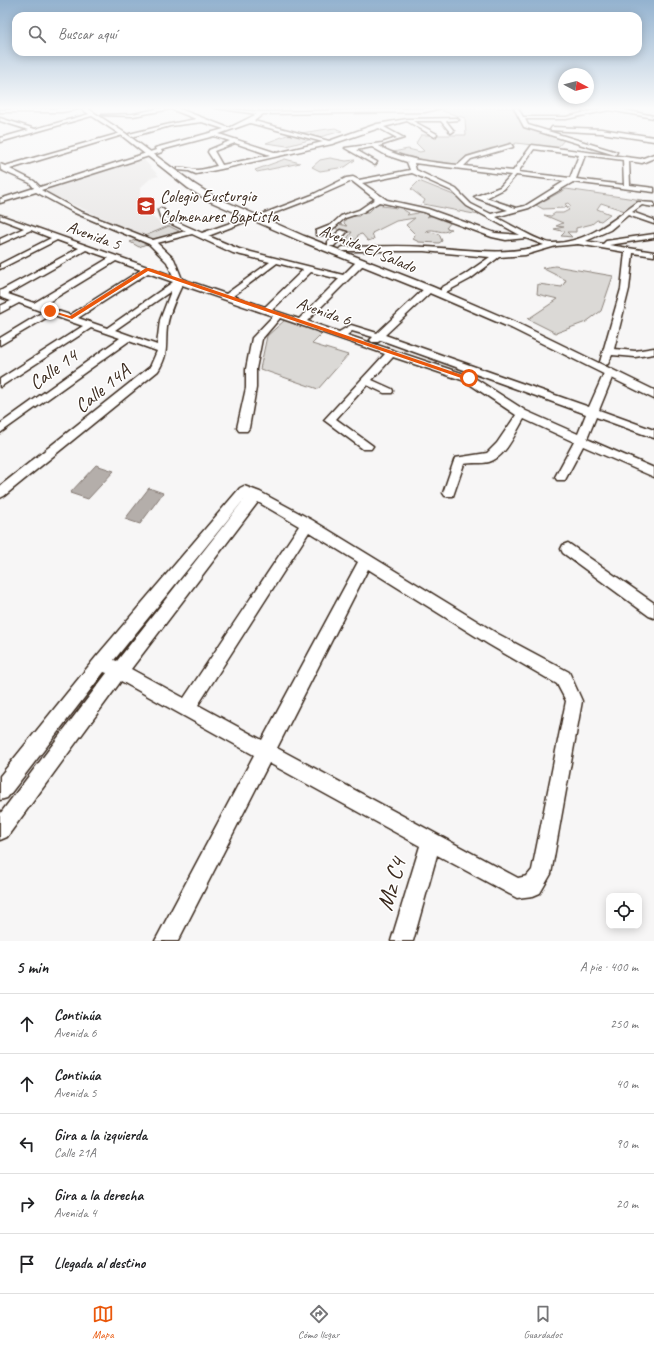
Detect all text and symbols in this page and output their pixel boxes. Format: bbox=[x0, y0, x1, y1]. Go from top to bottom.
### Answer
search box bbox=[12, 12, 642, 56]
icon: search bbox=[26, 23, 48, 45]
text: Buscar aquí bbox=[58, 25, 117, 44]
north arrow bbox=[558, 68, 594, 104]
place label: Colegio Eusturgio Colmenares Baptista bbox=[160, 186, 280, 227]
school or university icon: Colegio Eusturgio Colmenares Baptista bbox=[135, 195, 157, 217]
street label: Avenida 5 bbox=[64, 216, 125, 255]
street label: Avenida El Salado bbox=[317, 220, 420, 278]
street label: Avenida 6 bbox=[294, 292, 355, 331]
route end bbox=[41, 302, 59, 320]
street label: Calle 14 bbox=[24, 342, 84, 395]
street label: Calle 14A bbox=[69, 358, 136, 418]
route start bbox=[460, 369, 478, 387]
street label: Mz C4 bbox=[369, 852, 413, 914]
map controls bbox=[606, 893, 642, 929]
button: locate bbox=[606, 893, 642, 929]
text: 5 min bbox=[16, 957, 48, 978]
text: A pie · 400 m bbox=[580, 959, 638, 975]
text: Continúa bbox=[54, 1006, 101, 1025]
icon: ahead bbox=[16, 1013, 38, 1035]
text: 250 m bbox=[610, 1016, 638, 1032]
text: Avenida 6 bbox=[54, 1025, 97, 1041]
text: Continúa bbox=[54, 1066, 101, 1085]
icon: ahead bbox=[16, 1073, 38, 1095]
text: 40 m bbox=[616, 1076, 638, 1092]
text: Avenida 5 bbox=[54, 1085, 97, 1101]
text: Gira a la izquierda bbox=[54, 1126, 147, 1145]
icon: left bbox=[16, 1133, 38, 1155]
text: 90 m bbox=[616, 1136, 638, 1152]
text: Calle 21A bbox=[54, 1145, 96, 1161]
text: Gira a la derecha bbox=[54, 1186, 143, 1205]
icon: right bbox=[16, 1193, 38, 1215]
text: 20 m bbox=[616, 1196, 638, 1212]
text: Avenida 4 bbox=[54, 1205, 97, 1221]
icon: arrive bbox=[16, 1253, 38, 1275]
text: Llegada al destino bbox=[54, 1254, 145, 1273]
tab: Mapa bbox=[92, 1303, 114, 1341]
tab: Cómo llegar bbox=[298, 1303, 340, 1341]
tab: Guardados bbox=[523, 1303, 562, 1341]

